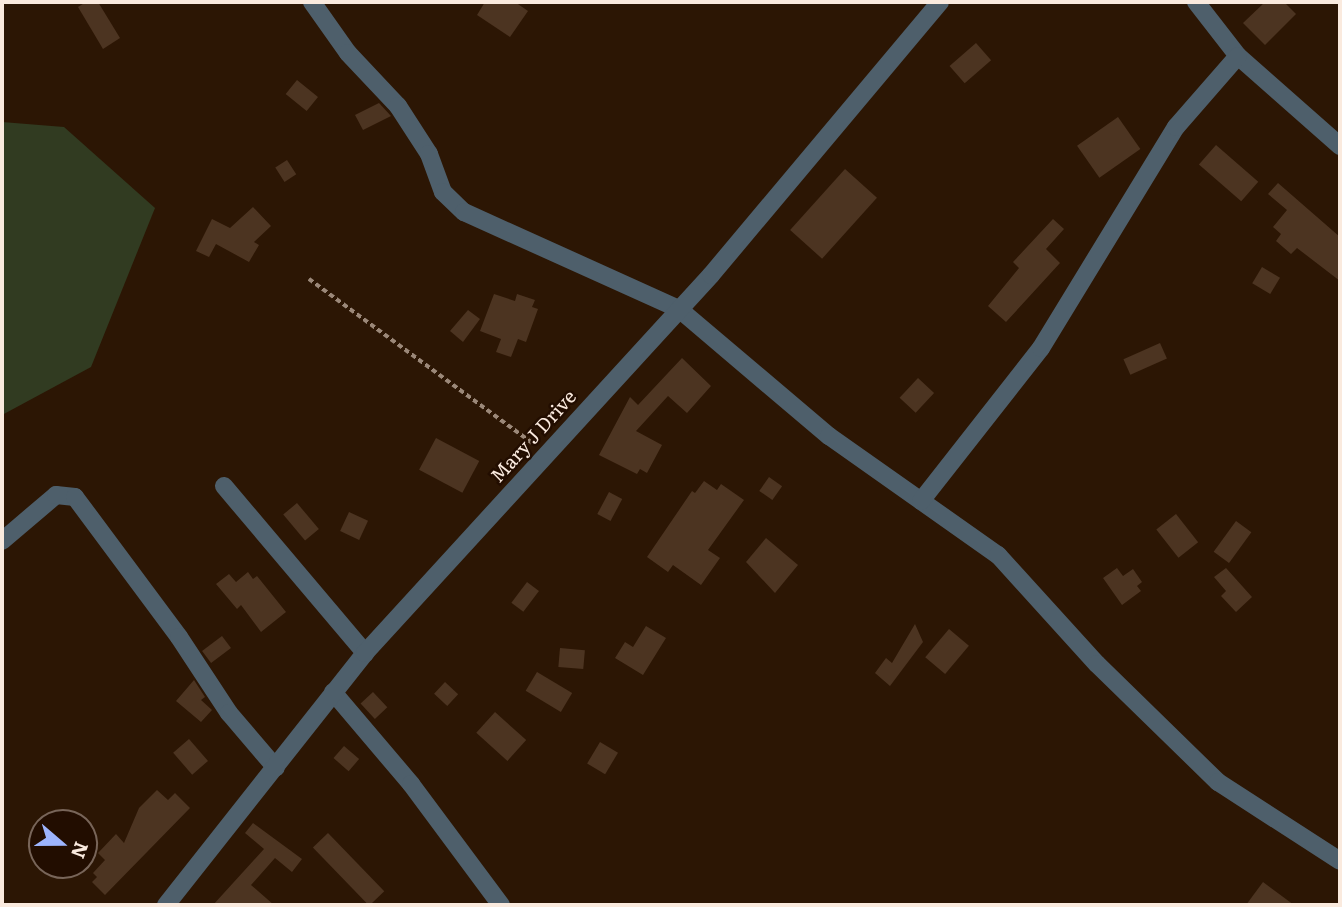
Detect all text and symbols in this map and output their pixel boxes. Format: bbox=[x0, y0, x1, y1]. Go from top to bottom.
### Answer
street label: Mary J Drive bbox=[485, 385, 581, 487]
north arrow bbox=[28, 809, 98, 879]
text: N bbox=[65, 838, 97, 863]

